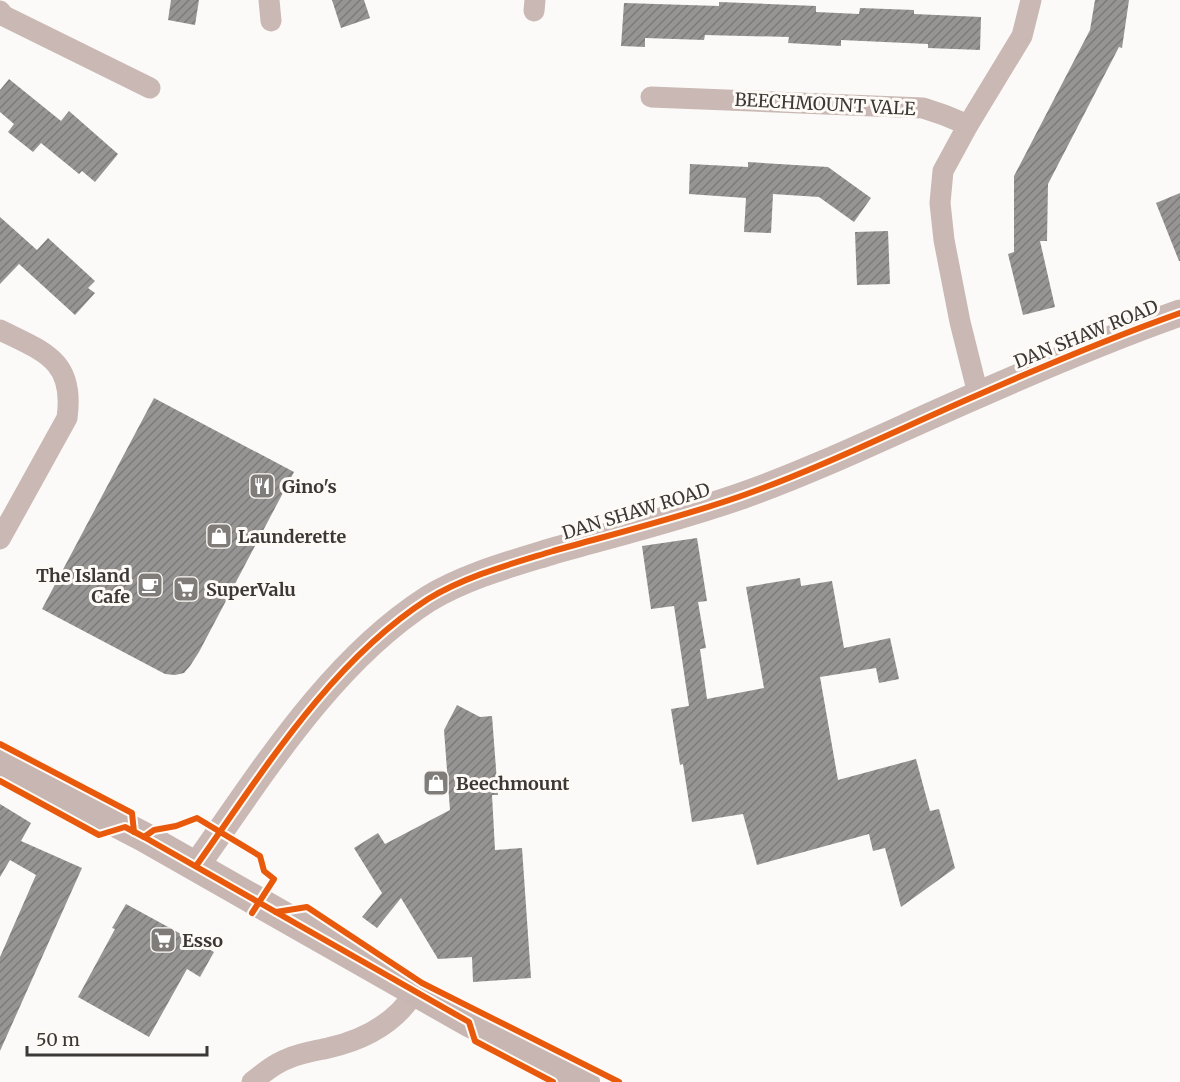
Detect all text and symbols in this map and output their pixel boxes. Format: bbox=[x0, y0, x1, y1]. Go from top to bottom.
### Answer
street label: BEECHMOUNT VALE bbox=[734, 88, 917, 120]
street label: DAN SHAW ROAD bbox=[1011, 295, 1161, 373]
restaurant icon: Gino's bbox=[247, 471, 277, 501]
place label: Gino's bbox=[282, 475, 337, 498]
street label: DAN SHAW ROAD bbox=[559, 478, 713, 544]
shop icon: Launderette bbox=[204, 521, 234, 551]
place label: Launderette bbox=[238, 525, 346, 548]
place label: The Island Cafe bbox=[36, 564, 130, 608]
cafe icon: The Island Cafe bbox=[135, 570, 165, 600]
supermarket icon: SuperValu bbox=[171, 574, 201, 604]
place label: SuperValu bbox=[206, 578, 296, 601]
shop icon: Beechmount bbox=[421, 768, 451, 798]
place label: Beechmount bbox=[456, 772, 570, 795]
supermarket icon: Esso bbox=[148, 925, 178, 955]
place label: Esso bbox=[182, 929, 223, 952]
scale bar bbox=[27, 1019, 207, 1057]
text: 50 m bbox=[36, 1028, 80, 1051]

